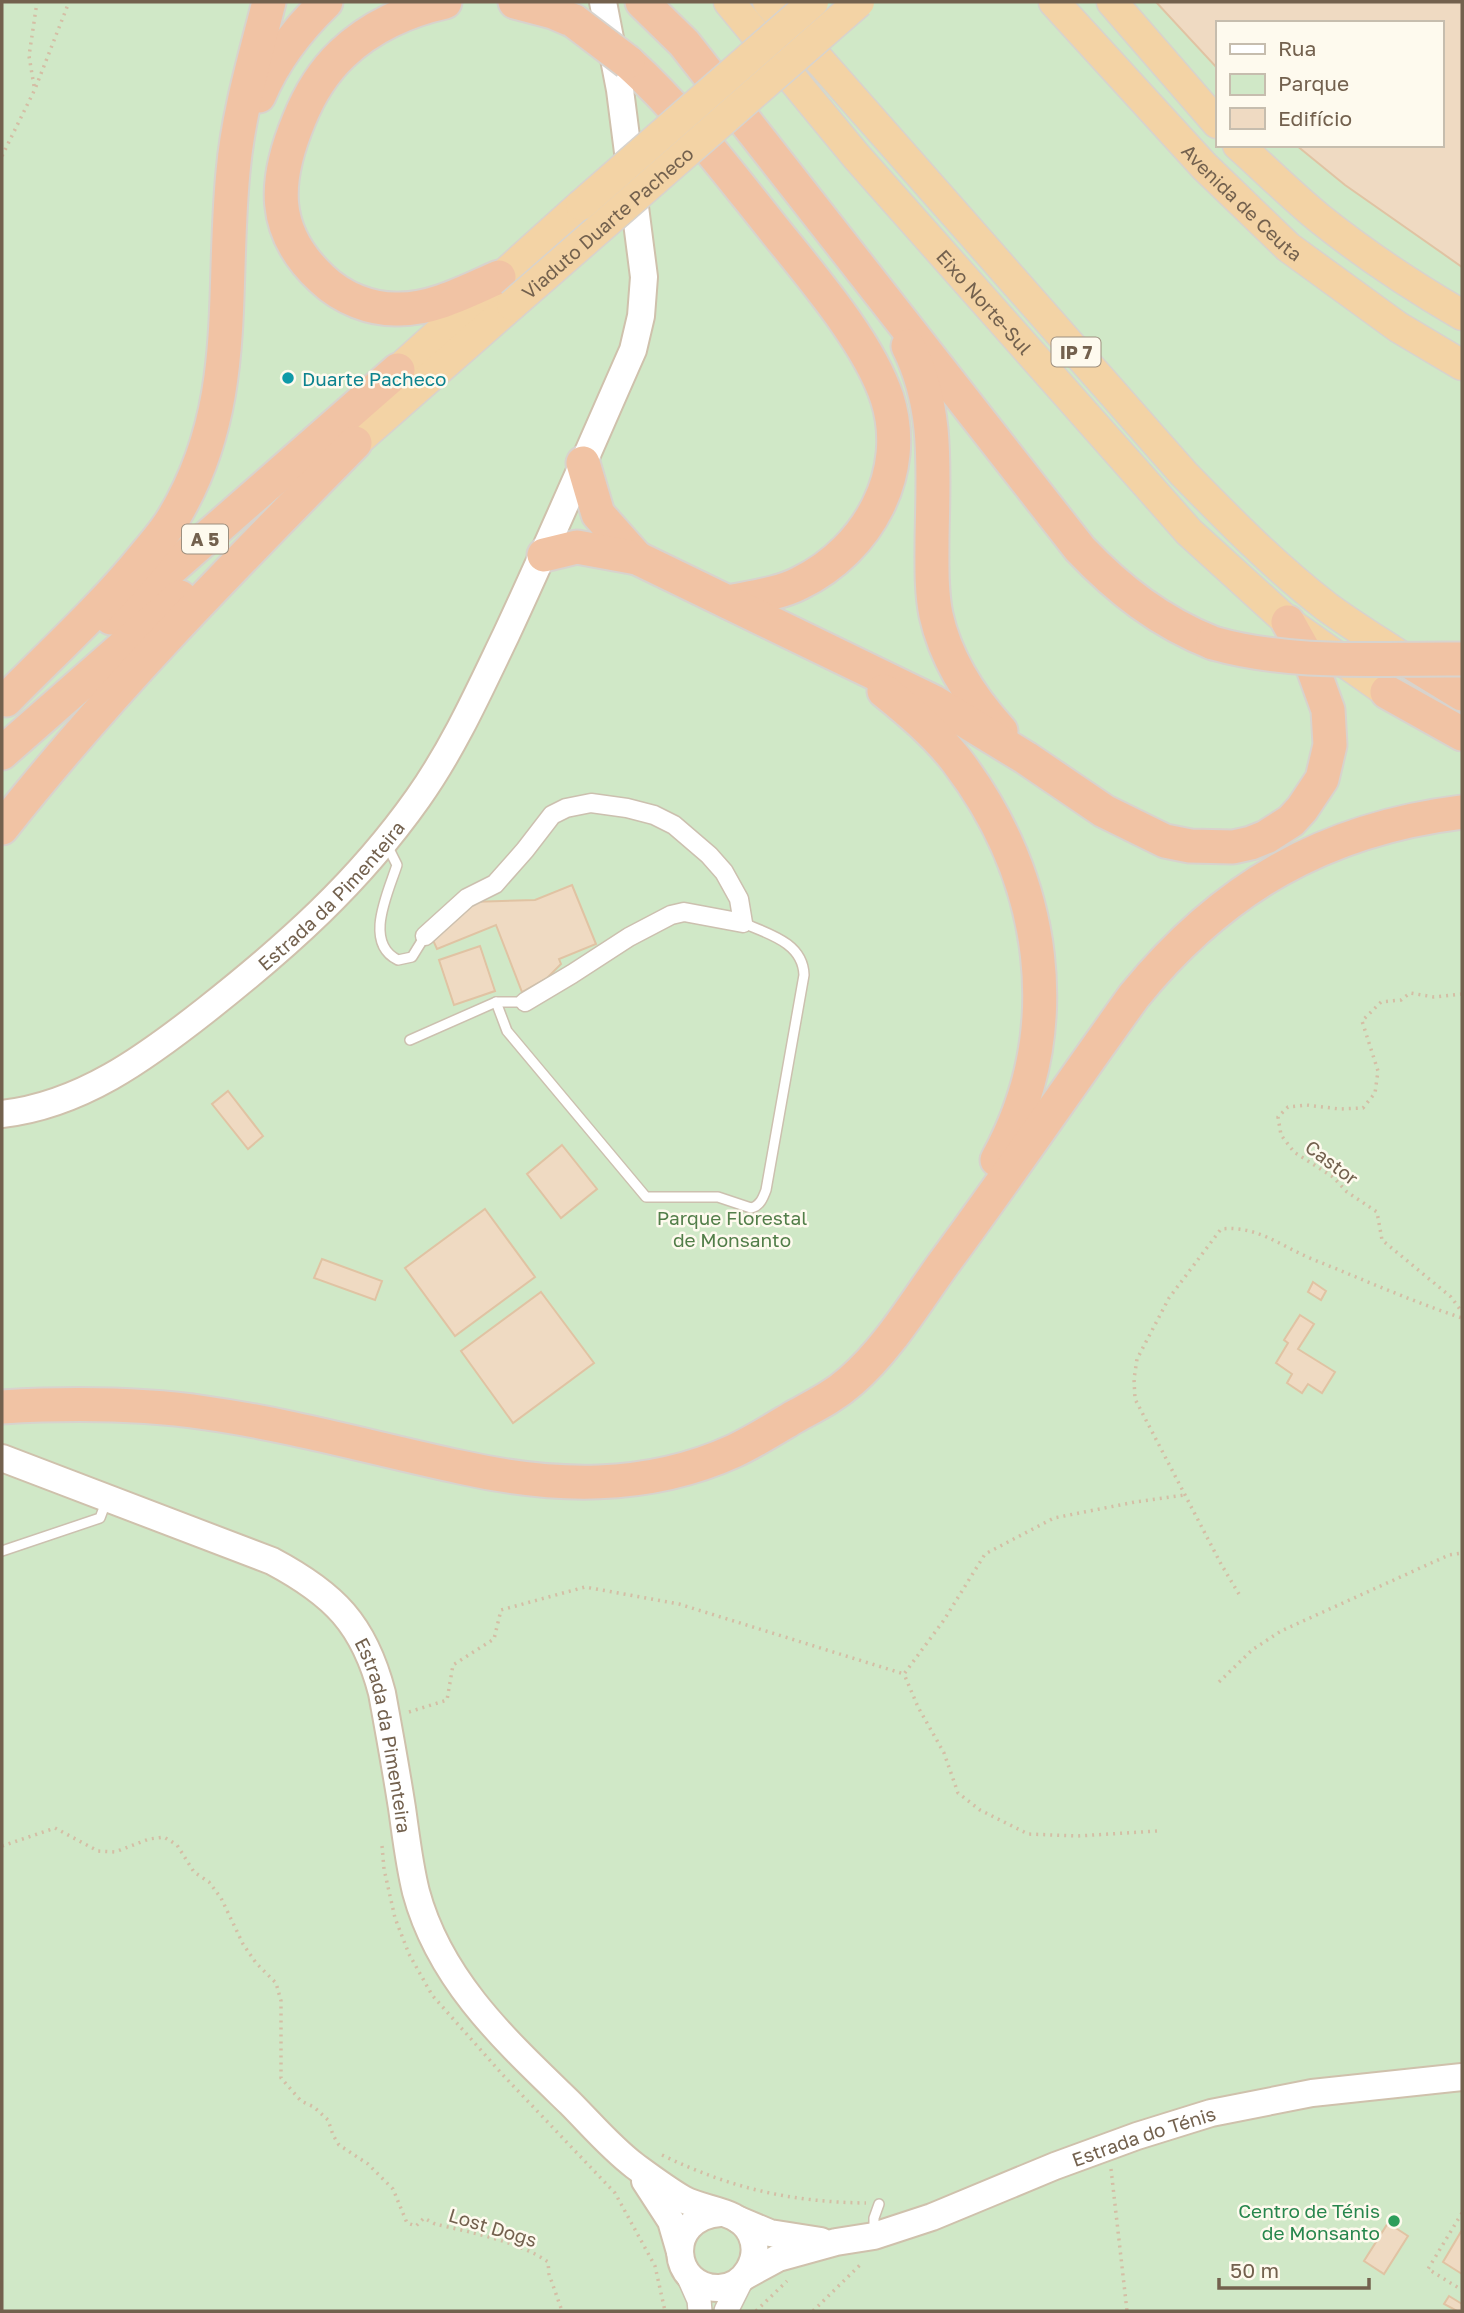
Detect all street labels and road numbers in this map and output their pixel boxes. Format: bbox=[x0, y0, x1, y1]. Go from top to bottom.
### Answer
street label: Avenida de Ceuta bbox=[1178, 139, 1307, 265]
street label: Viaduto Duarte Pacheco bbox=[516, 141, 697, 303]
street label: Eixo Norte-Sul bbox=[932, 244, 1037, 359]
road number: IP 7 bbox=[1052, 338, 1100, 366]
road number: A 5 bbox=[182, 524, 228, 554]
street label: Estrada da Pimenteira bbox=[253, 816, 409, 975]
street label: Castor bbox=[1301, 1135, 1363, 1190]
street label: Estrada da Pimenteira bbox=[351, 1633, 417, 1834]
street label: Estrada do Ténis bbox=[1068, 2101, 1218, 2170]
street label: Lost Dogs bbox=[446, 2203, 540, 2251]

